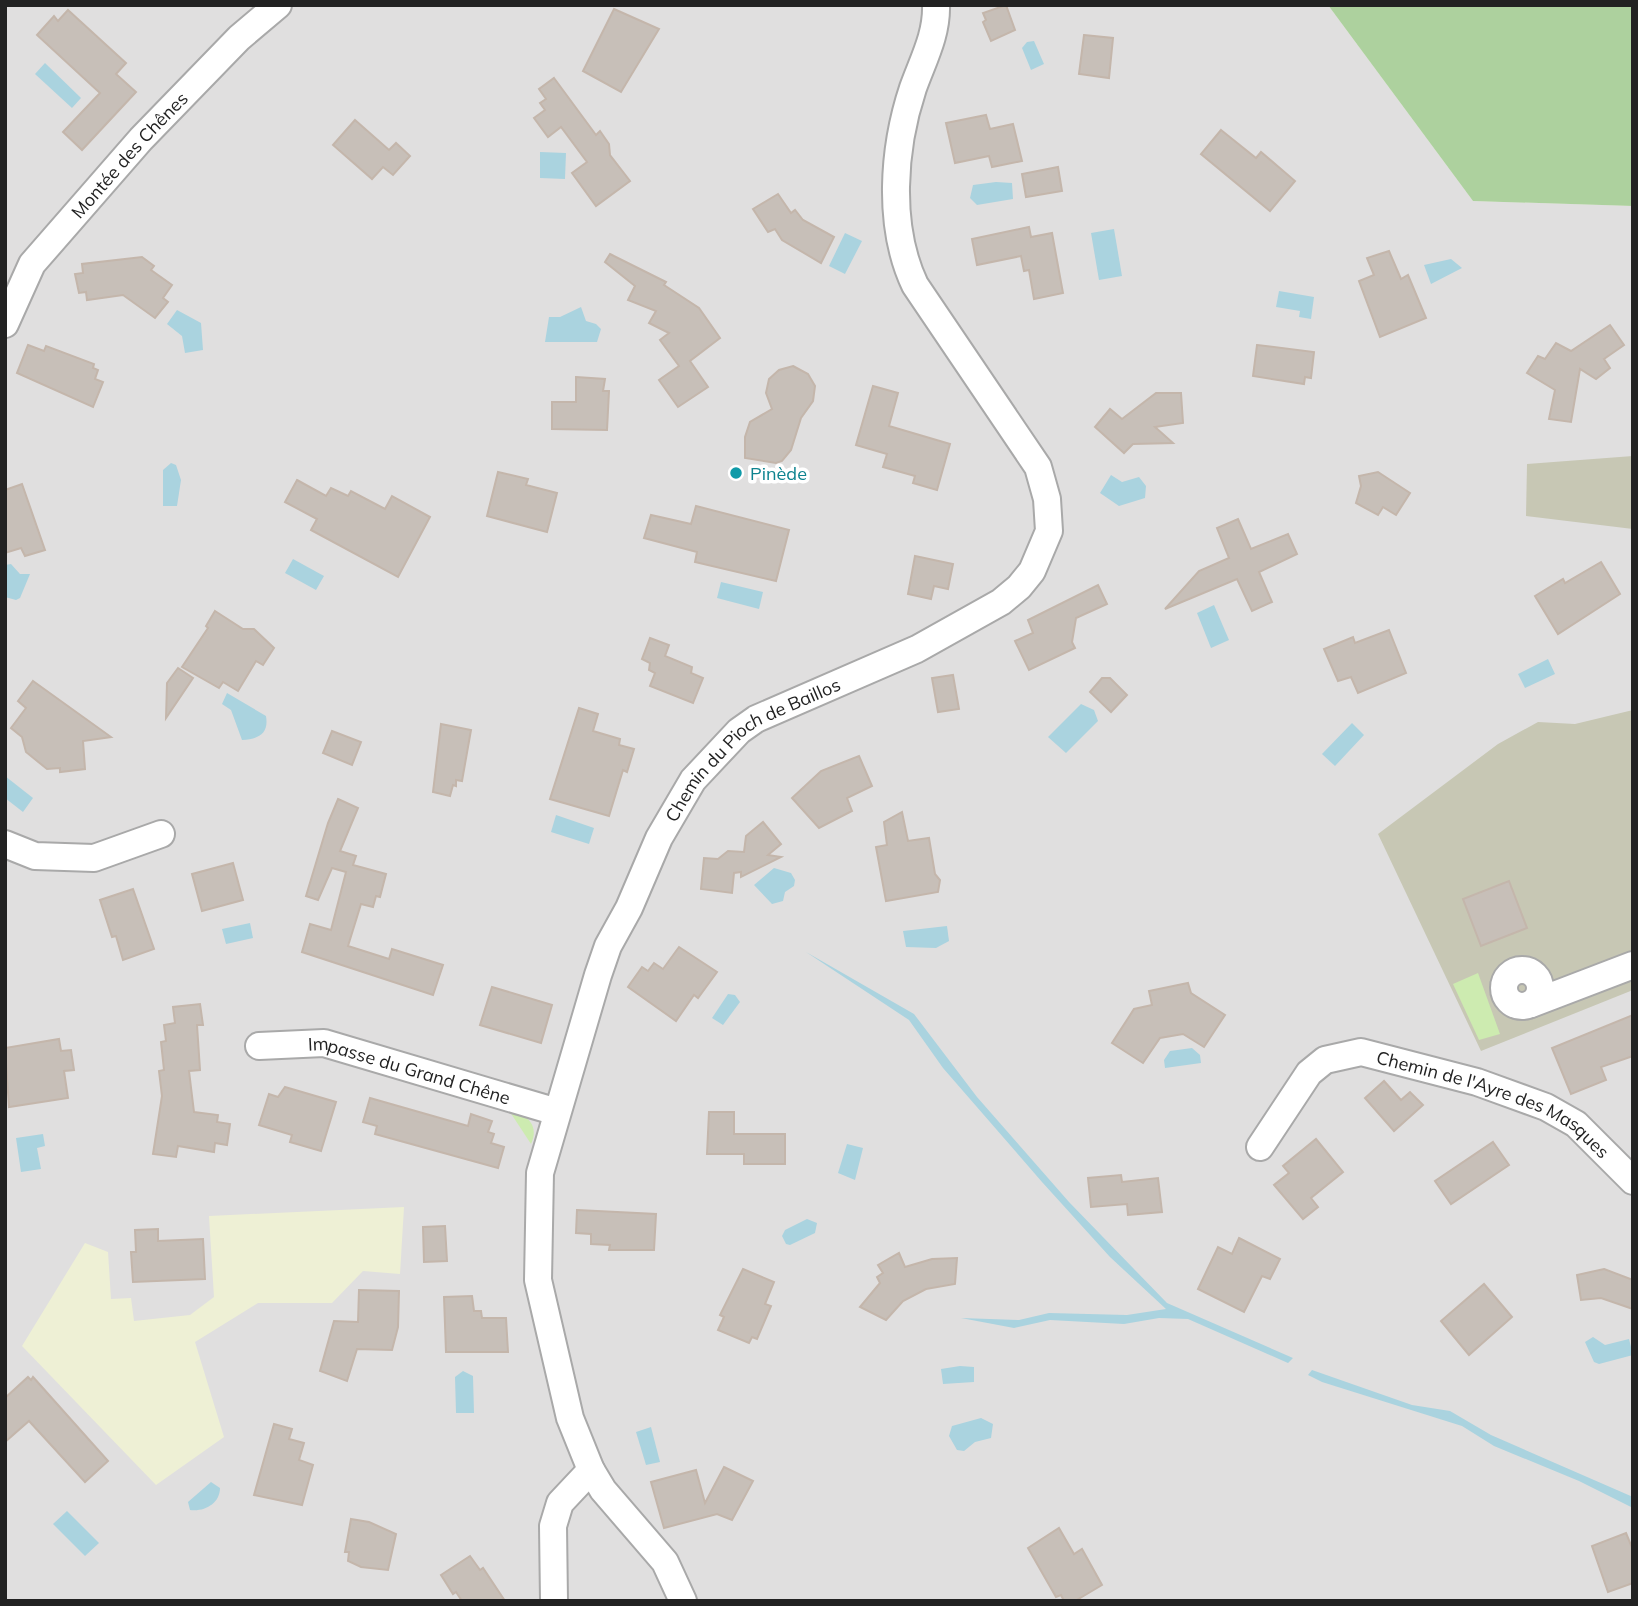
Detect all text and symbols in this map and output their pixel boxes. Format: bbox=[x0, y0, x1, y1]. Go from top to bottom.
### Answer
street label: Montée des Chênes bbox=[66, 87, 192, 223]
place label: Pinède bbox=[750, 462, 807, 485]
marker: Pinède bbox=[728, 465, 744, 481]
street label: Chemin du Pioch de Baillos bbox=[660, 672, 844, 826]
street label: Impasse du Grand Chêne bbox=[307, 1031, 513, 1109]
street label: Chemin de l'Ayre des Masques bbox=[1374, 1045, 1615, 1163]

